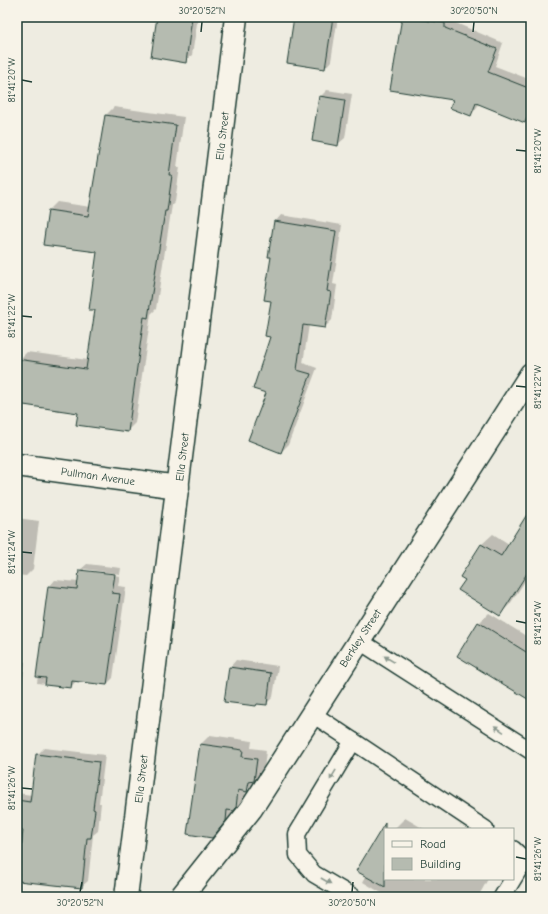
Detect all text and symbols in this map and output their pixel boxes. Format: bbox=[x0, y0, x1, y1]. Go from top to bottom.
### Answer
text: 30°20'52"N bbox=[179, 5, 225, 17]
text: 30°20'50"N bbox=[450, 5, 498, 17]
text: 81°41'20"W bbox=[6, 57, 18, 103]
street label: Ella Street bbox=[213, 110, 232, 161]
text: 81°41'20"W bbox=[532, 128, 544, 174]
text: 81°41'22"W bbox=[6, 294, 18, 338]
text: 81°41'22"W bbox=[532, 365, 544, 409]
street label: Ella Street bbox=[173, 431, 192, 482]
street label: Pullman Avenue bbox=[60, 465, 136, 488]
text: 81°41'24"W bbox=[6, 530, 18, 574]
text: 81°41'24"W bbox=[532, 601, 544, 645]
street label: Berkley Street bbox=[337, 606, 384, 670]
one-way arrow bbox=[383, 656, 395, 663]
one-way arrow bbox=[493, 725, 504, 733]
street label: Ella Street bbox=[132, 753, 151, 804]
text: 81°41'26"W bbox=[6, 765, 18, 810]
one-way arrow bbox=[329, 769, 336, 780]
legend bbox=[384, 828, 514, 880]
text: 81°41'26"W bbox=[532, 836, 544, 881]
text: Road bbox=[420, 837, 446, 851]
text: Building bbox=[420, 857, 461, 871]
one-way arrow bbox=[320, 878, 332, 885]
text: 30°20'52"N bbox=[57, 897, 103, 909]
text: 30°20'50"N bbox=[328, 897, 376, 909]

